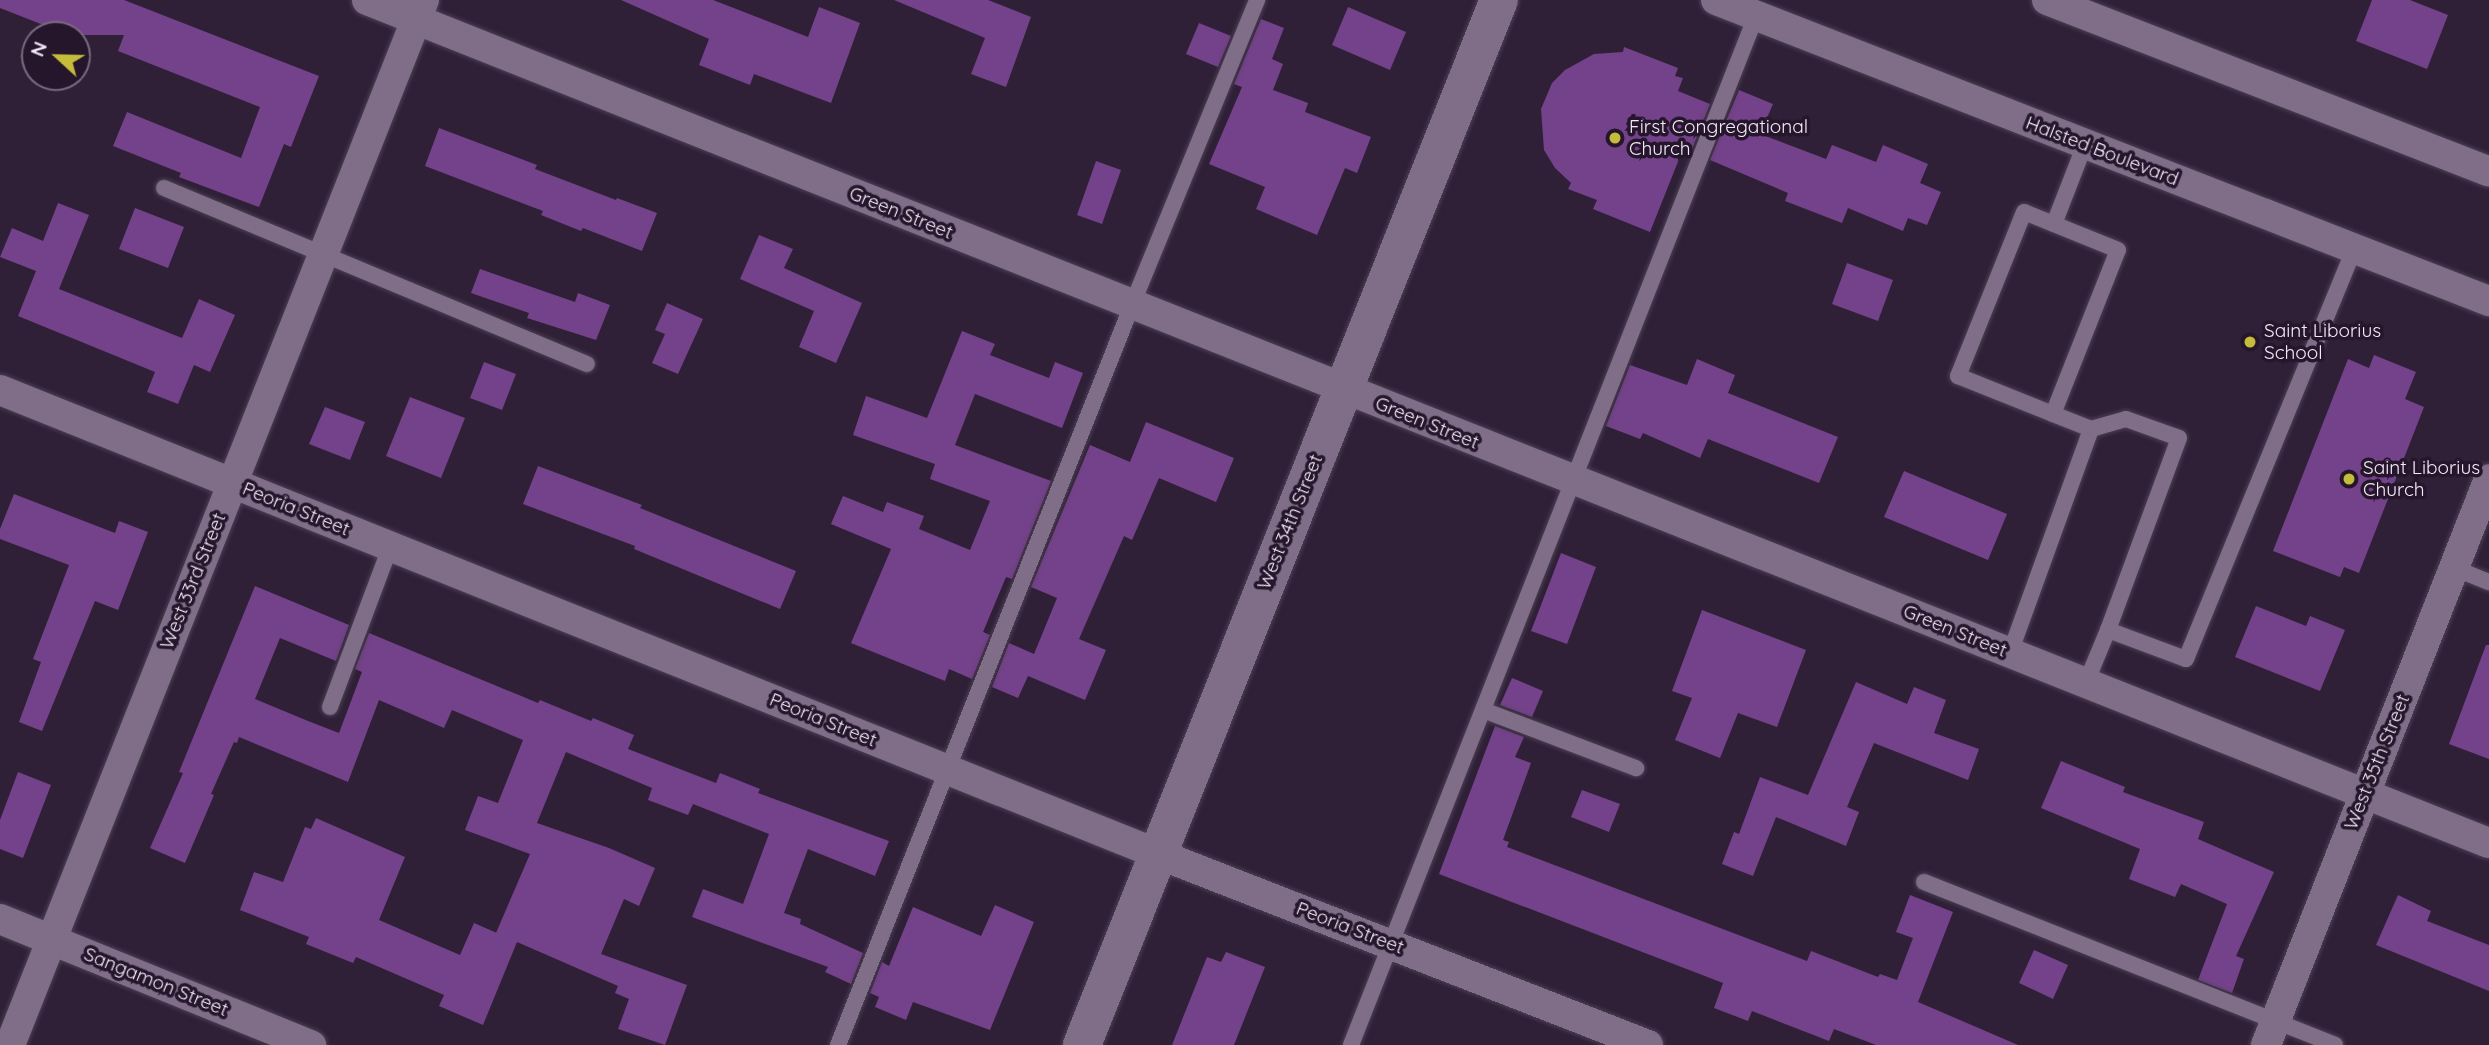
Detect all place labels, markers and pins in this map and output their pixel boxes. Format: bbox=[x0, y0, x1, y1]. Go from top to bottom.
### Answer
place label: First Congregational Church bbox=[1629, 116, 1808, 160]
marker: First Congregational Church bbox=[1607, 130, 1623, 146]
place label: Saint Liborius School bbox=[2264, 320, 2381, 364]
marker: Saint Liborius School bbox=[2242, 334, 2258, 350]
place label: Saint Liborius Church bbox=[2363, 457, 2480, 501]
marker: Saint Liborius Church bbox=[2341, 471, 2357, 487]

